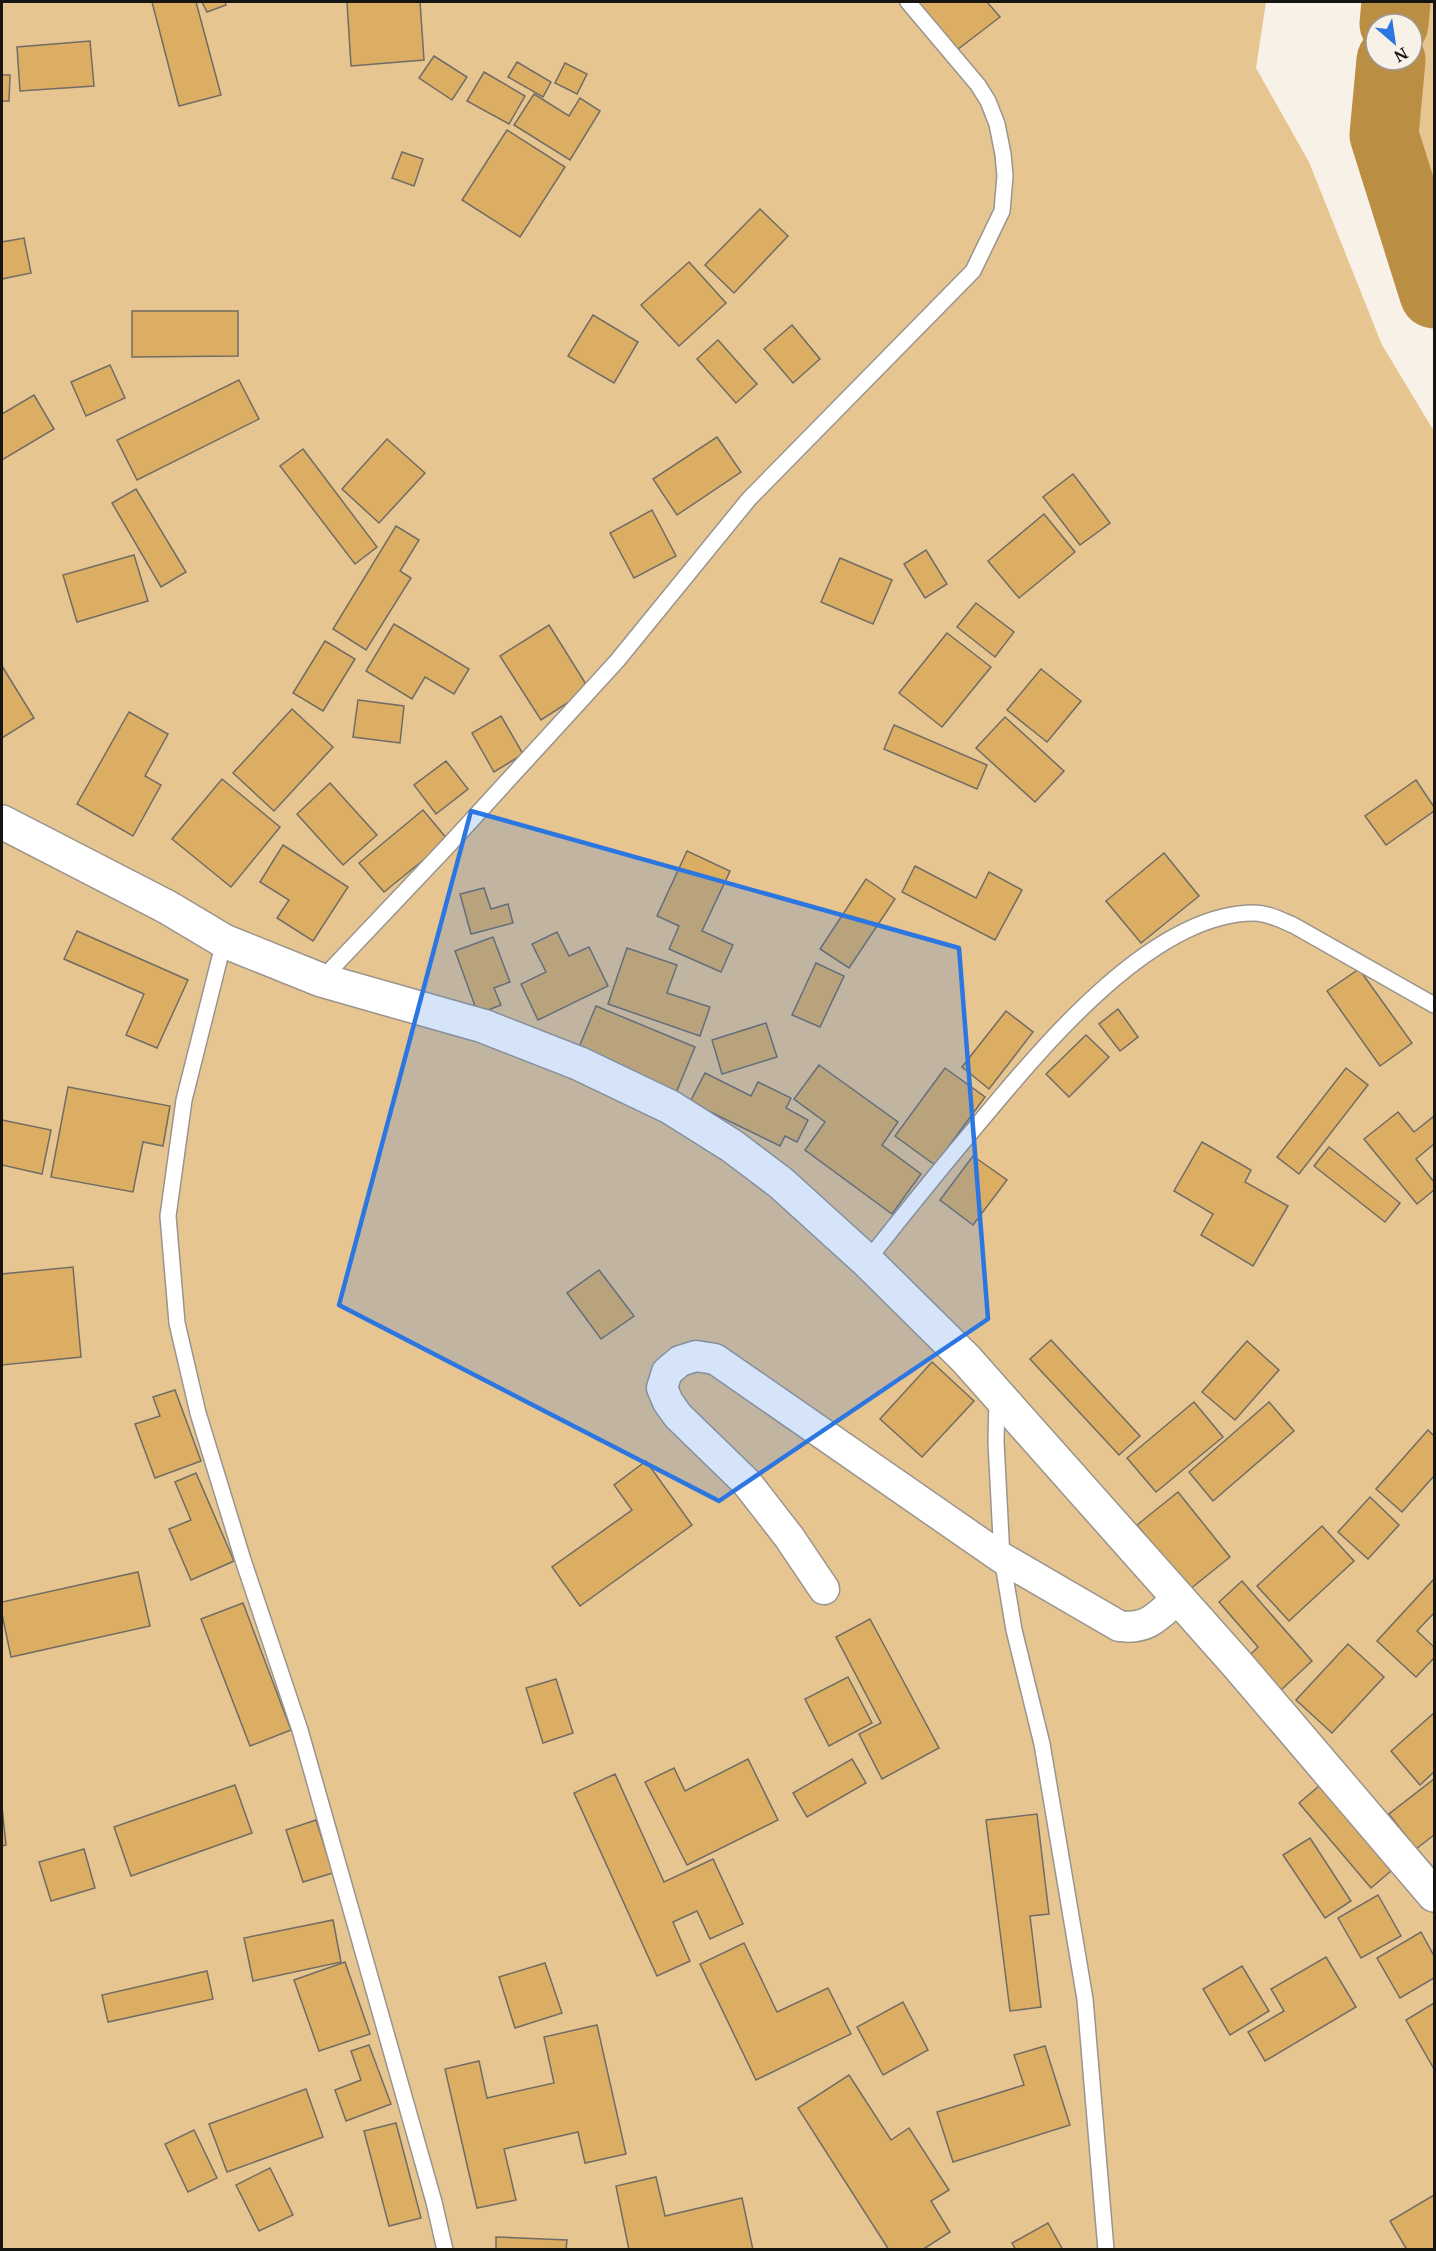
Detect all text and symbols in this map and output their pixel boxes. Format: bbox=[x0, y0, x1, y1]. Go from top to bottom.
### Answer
north arrow bbox=[1364, 12, 1424, 72]
text: N bbox=[1390, 42, 1412, 68]

